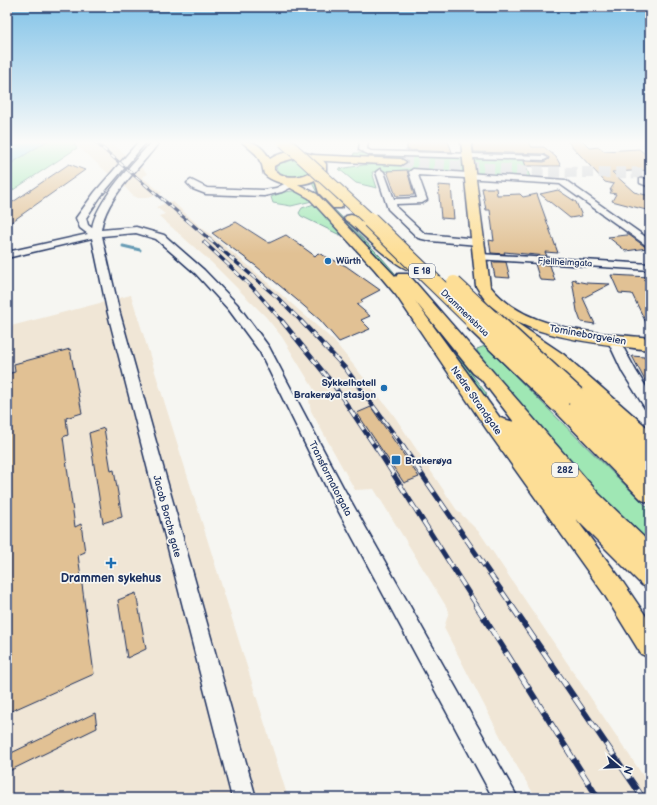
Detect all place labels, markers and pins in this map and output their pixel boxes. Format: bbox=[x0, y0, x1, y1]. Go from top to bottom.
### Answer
marker: Würth bbox=[323, 256, 333, 266]
place label: Würth bbox=[336, 256, 361, 267]
place label: Sykkelhotell Brakerøya stasjon bbox=[294, 377, 376, 401]
marker: Sykkelhotell Brakerøya stasjon bbox=[379, 383, 389, 393]
marker: Brakerøya bbox=[390, 454, 402, 466]
place label: Brakerøya bbox=[405, 455, 452, 467]
marker: Drammen sykehus bbox=[105, 557, 117, 569]
place label: Drammen sykehus bbox=[61, 571, 161, 586]

